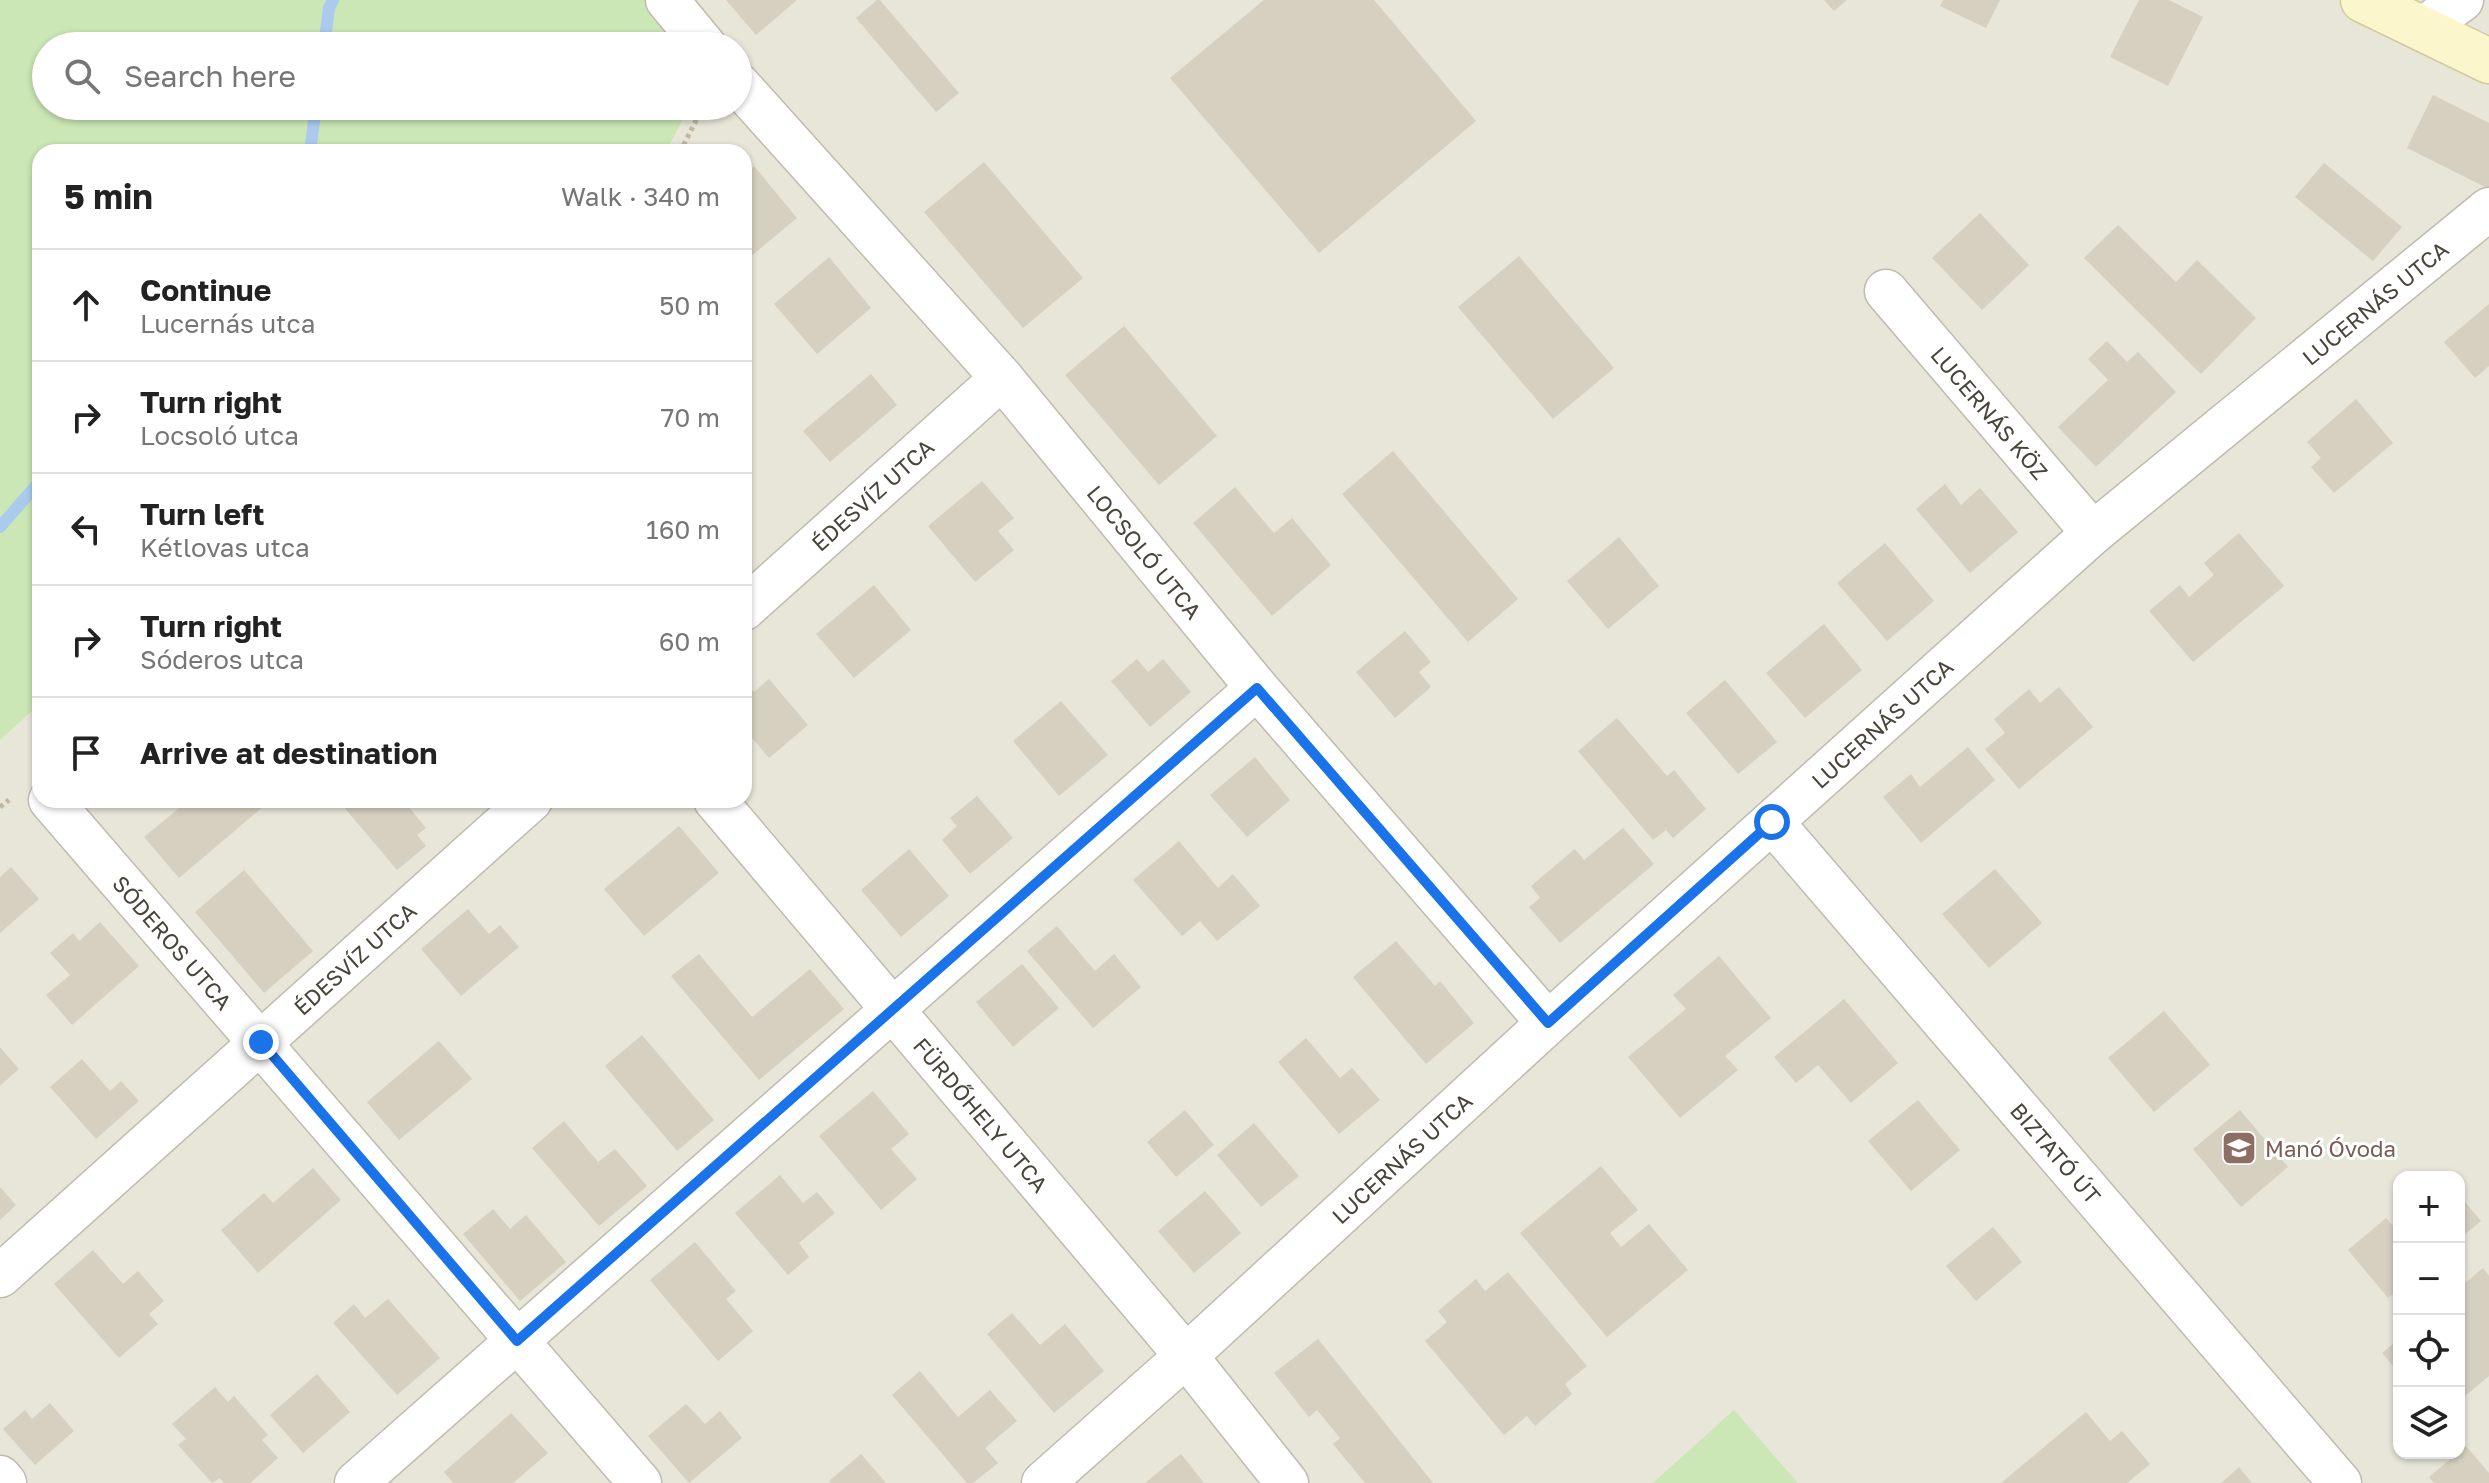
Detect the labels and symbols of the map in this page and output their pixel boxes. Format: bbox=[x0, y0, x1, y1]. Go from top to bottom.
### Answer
street label: LUCERNÁS UTCA bbox=[2296, 235, 2453, 370]
street label: LUCERNÁS KÖZ bbox=[1926, 341, 2054, 485]
street label: ÉDESVÍZ UTCA bbox=[805, 432, 939, 556]
street label: LOCSOLÓ UTCA bbox=[1082, 479, 1208, 624]
street label: LUCERNÁS UTCA bbox=[1806, 652, 1958, 793]
route start bbox=[1754, 804, 1790, 840]
street label: SÓDEROS UTCA bbox=[108, 870, 238, 1015]
street label: ÉDESVÍZ UTCA bbox=[288, 896, 421, 1020]
route end bbox=[243, 1024, 279, 1060]
street label: FÜRDŐHELY UTCA bbox=[908, 1032, 1054, 1197]
street label: LUCERNÁS UTCA bbox=[1326, 1087, 1477, 1229]
street label: BIZTATÓ ÚT bbox=[2005, 1097, 2107, 1209]
school or university icon: Manó Óvoda bbox=[2220, 1129, 2258, 1167]
place label: Manó Óvoda bbox=[2265, 1135, 2396, 1162]

